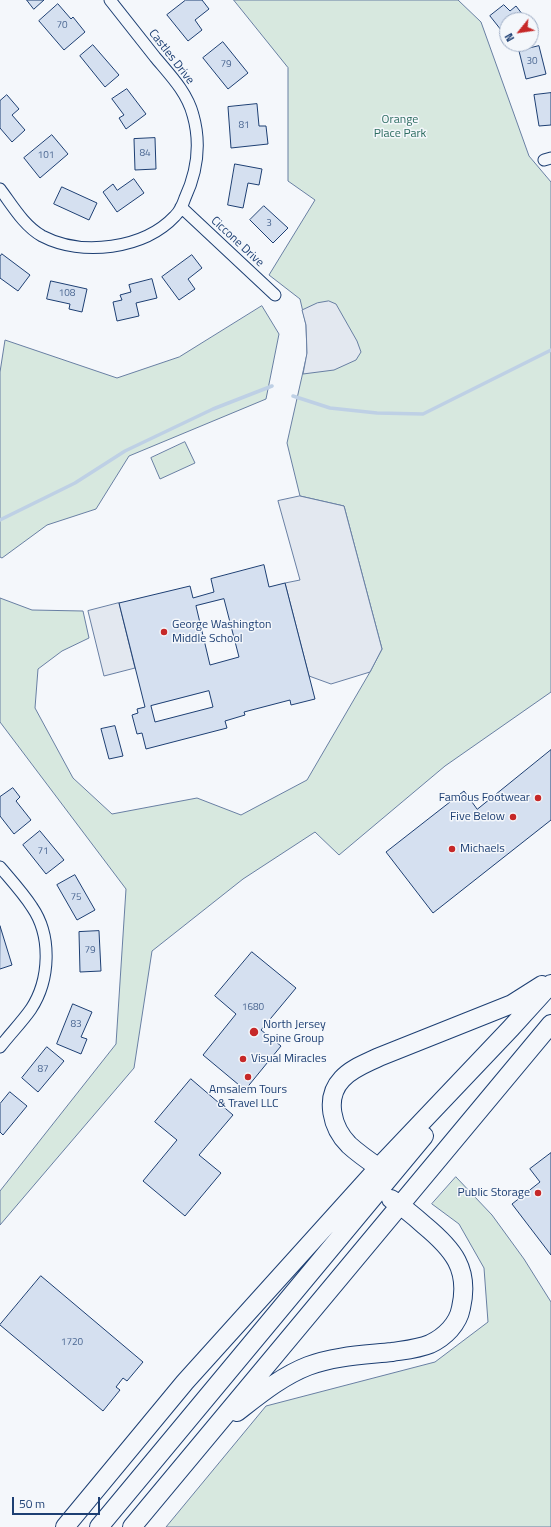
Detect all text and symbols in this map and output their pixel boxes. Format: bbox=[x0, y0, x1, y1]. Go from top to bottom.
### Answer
north arrow bbox=[499, 12, 539, 52]
house number: 70 bbox=[56, 20, 68, 32]
street label: Castles Drive bbox=[145, 27, 197, 87]
text: N bbox=[501, 30, 518, 45]
house number: 30 bbox=[526, 56, 538, 68]
house number: 79 bbox=[220, 59, 232, 71]
park label: Orange Place Park bbox=[374, 113, 426, 141]
house number: 81 bbox=[238, 120, 250, 132]
house number: 84 bbox=[139, 148, 151, 160]
house number: 101 bbox=[38, 150, 54, 162]
street label: Ciccone Drive bbox=[208, 214, 266, 270]
house number: 3 bbox=[266, 218, 272, 230]
house number: 108 bbox=[59, 288, 75, 300]
place label: George Washington Middle School bbox=[172, 618, 271, 646]
marker: George Washington Middle School bbox=[159, 627, 169, 637]
place label: Famous Footwear bbox=[439, 791, 530, 805]
marker: Famous Footwear bbox=[533, 793, 543, 803]
place label: Five Below bbox=[450, 810, 505, 824]
marker: Five Below bbox=[508, 812, 518, 822]
place label: Michaels bbox=[460, 842, 505, 856]
marker: Michaels bbox=[447, 844, 457, 854]
house number: 71 bbox=[37, 846, 49, 858]
house number: 75 bbox=[70, 892, 82, 904]
house number: 79 bbox=[84, 945, 96, 957]
house number: 1680 bbox=[242, 1002, 264, 1014]
place label: North Jersey Spine Group bbox=[263, 1018, 326, 1046]
house number: 83 bbox=[70, 1019, 82, 1031]
marker: North Jersey Spine Group bbox=[248, 1026, 260, 1038]
place label: Visual Miracles bbox=[251, 1052, 327, 1066]
marker: Visual Miracles bbox=[238, 1054, 248, 1064]
house number: 87 bbox=[37, 1064, 49, 1076]
marker: Amsalem Tours & Travel LLC bbox=[243, 1072, 253, 1082]
place label: Amsalem Tours & Travel LLC bbox=[209, 1083, 287, 1111]
place label: Public Storage bbox=[458, 1186, 530, 1200]
marker: Public Storage bbox=[533, 1188, 543, 1198]
house number: 1720 bbox=[61, 1337, 83, 1349]
scale bar bbox=[14, 1489, 102, 1515]
text: 50 m bbox=[19, 1494, 45, 1513]

